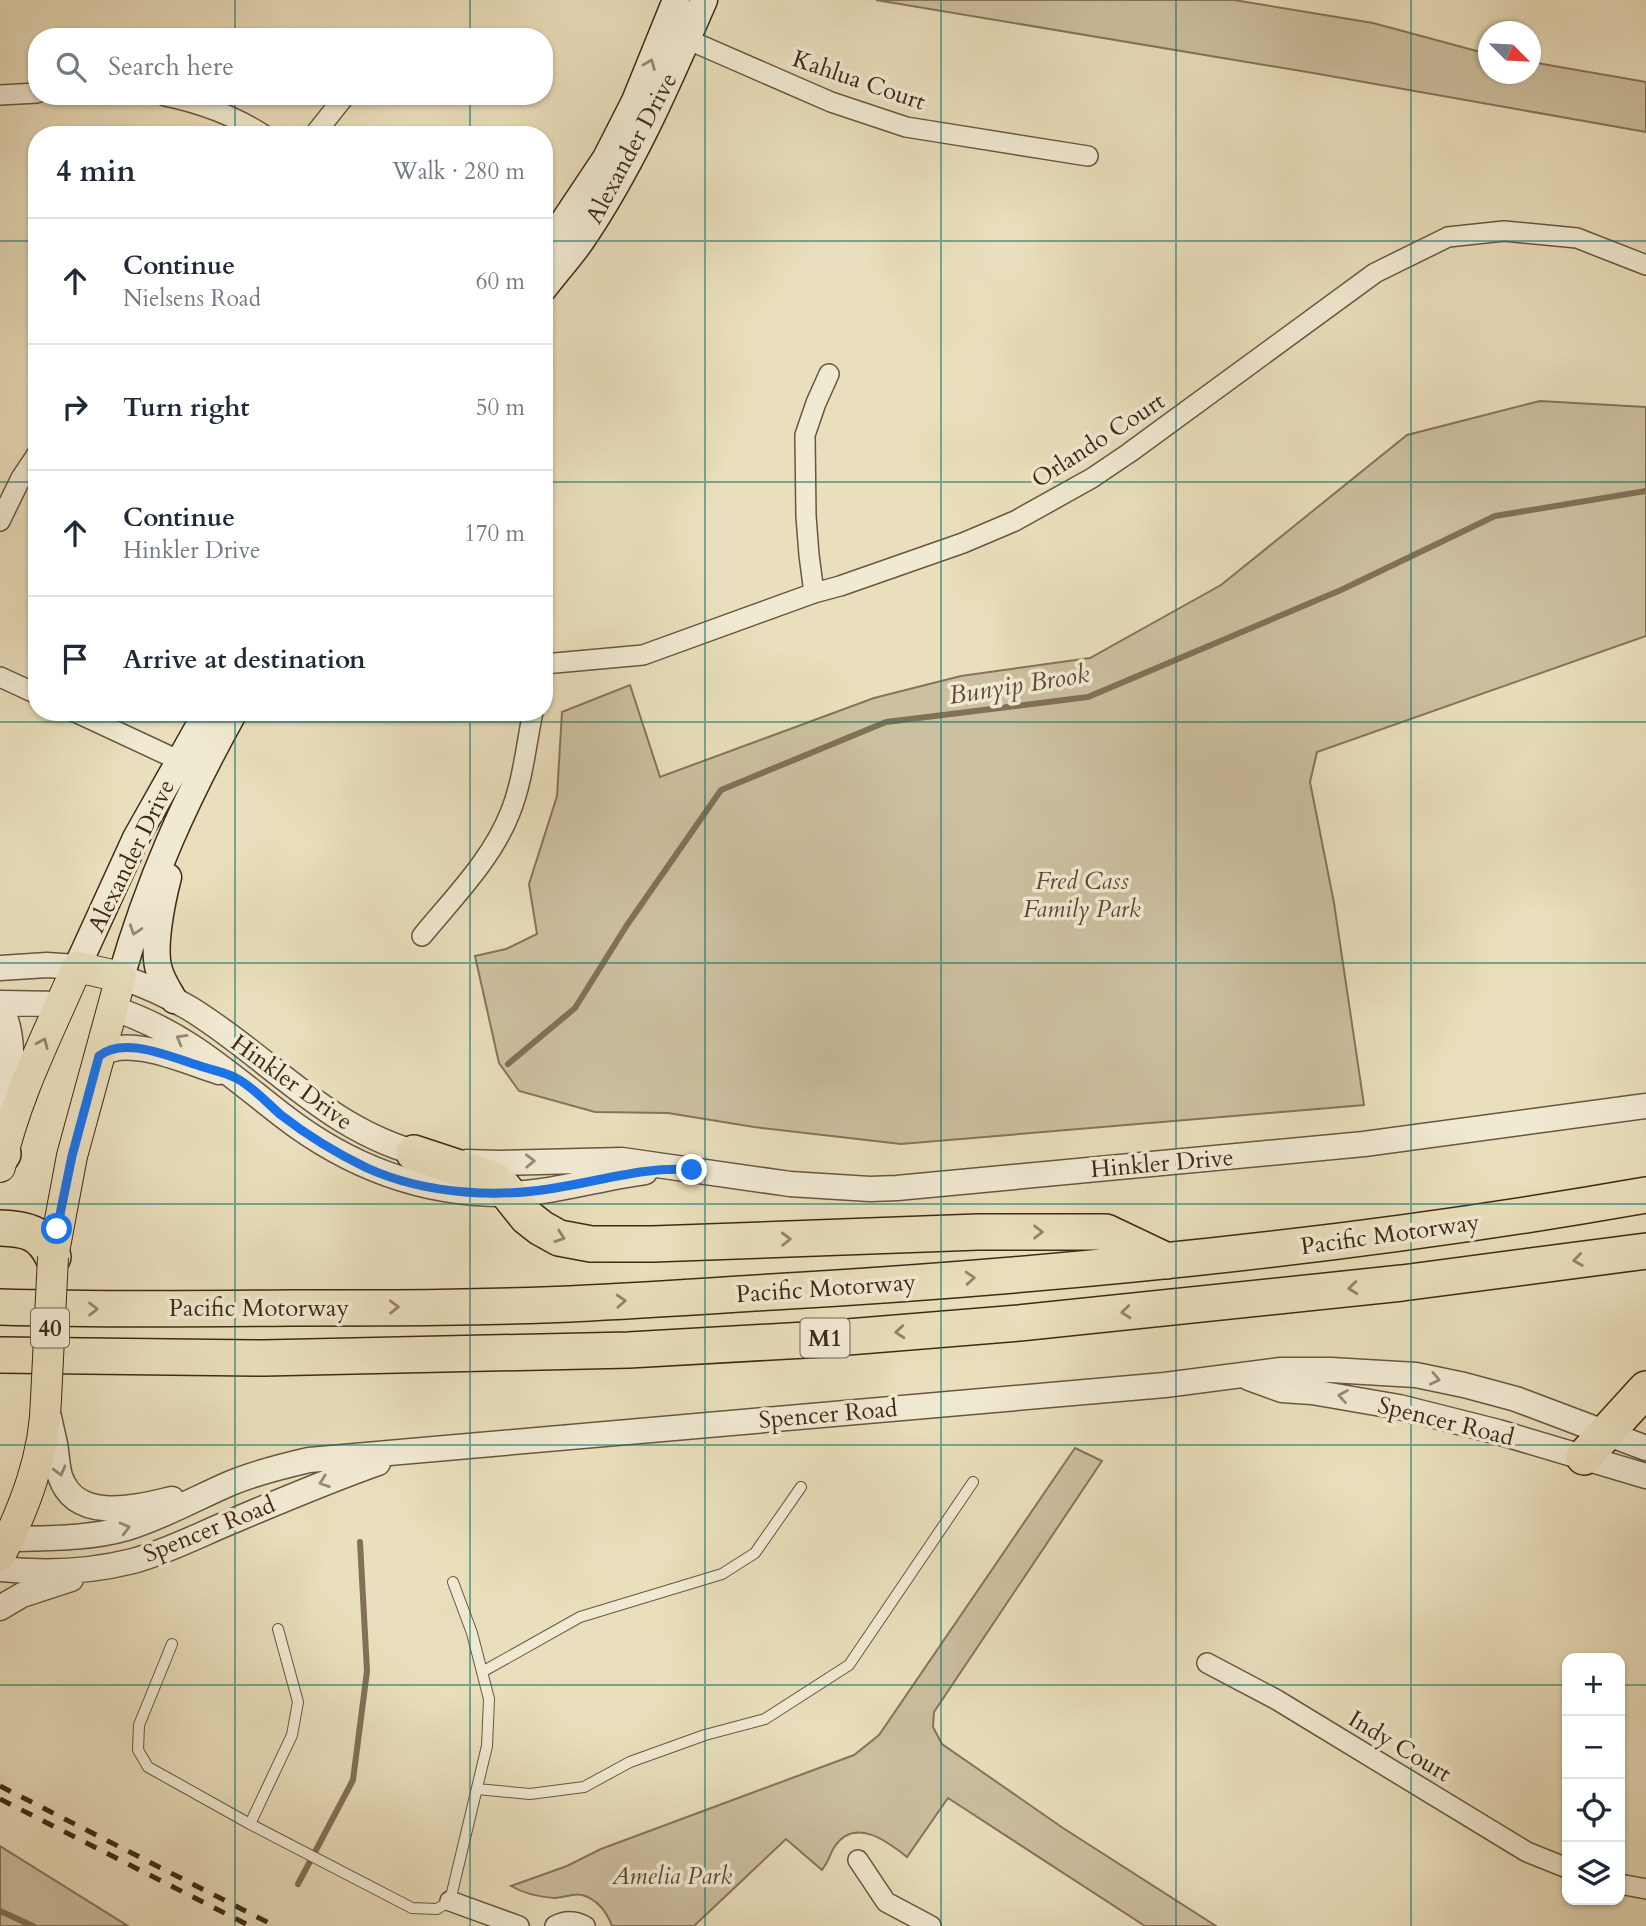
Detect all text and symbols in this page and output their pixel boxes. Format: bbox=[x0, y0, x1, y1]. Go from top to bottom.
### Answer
north arrow bbox=[1478, 21, 1541, 84]
search box bbox=[28, 28, 553, 105]
street label: Kahlua Court bbox=[788, 42, 930, 119]
icon: search bbox=[52, 48, 90, 86]
text: Search here bbox=[108, 49, 234, 84]
one-way arrow bbox=[641, 59, 655, 71]
street label: Alexander Drive bbox=[578, 67, 685, 230]
text: 4 min bbox=[56, 151, 136, 192]
text: Walk · 280 m bbox=[392, 156, 525, 187]
text: Continue bbox=[123, 248, 235, 283]
icon: ahead bbox=[56, 262, 94, 300]
text: 60 m bbox=[476, 266, 525, 297]
text: Nielsens Road bbox=[123, 283, 261, 314]
street label: Orlando Court bbox=[1025, 385, 1172, 496]
icon: right bbox=[56, 388, 94, 426]
text: Turn right bbox=[123, 390, 250, 425]
text: 50 m bbox=[476, 392, 525, 423]
text: Continue bbox=[123, 500, 235, 535]
icon: ahead bbox=[56, 514, 94, 552]
text: 170 m bbox=[464, 518, 525, 549]
text: Hinkler Drive bbox=[123, 535, 261, 566]
icon: arrive bbox=[56, 640, 94, 678]
text: Arrive at destination bbox=[123, 642, 366, 677]
water label: Bunyip Brook bbox=[946, 656, 1092, 713]
street label: Alexander Drive bbox=[80, 774, 183, 938]
park label: Fred Cass Family Park bbox=[1023, 865, 1141, 926]
one-way arrow bbox=[129, 923, 143, 936]
street label: Hinkler Drive bbox=[224, 1027, 359, 1138]
one-way arrow bbox=[175, 1034, 188, 1047]
one-way arrow bbox=[35, 1038, 49, 1050]
street label: Hinkler Drive bbox=[1089, 1141, 1235, 1186]
one-way arrow bbox=[526, 1153, 536, 1169]
route end bbox=[676, 1154, 707, 1185]
street label: Pacific Motorway bbox=[1298, 1206, 1482, 1263]
route start bbox=[41, 1213, 72, 1244]
one-way arrow bbox=[1033, 1224, 1044, 1240]
one-way arrow bbox=[553, 1229, 565, 1243]
one-way arrow bbox=[781, 1232, 792, 1247]
one-way arrow bbox=[1573, 1252, 1584, 1267]
street label: Pacific Motorway bbox=[735, 1266, 917, 1311]
one-way arrow bbox=[965, 1271, 976, 1286]
one-way arrow bbox=[1347, 1281, 1358, 1296]
street label: Pacific Motorway bbox=[169, 1292, 349, 1325]
one-way arrow bbox=[616, 1294, 627, 1309]
one-way arrow bbox=[389, 1299, 399, 1315]
one-way arrow bbox=[88, 1301, 98, 1317]
one-way arrow bbox=[1121, 1304, 1132, 1319]
road number: 40 bbox=[31, 1308, 69, 1348]
road number: M1 bbox=[800, 1318, 850, 1358]
one-way arrow bbox=[894, 1324, 905, 1339]
one-way arrow bbox=[1429, 1371, 1441, 1386]
one-way arrow bbox=[1337, 1389, 1349, 1404]
street label: Spencer Road bbox=[1374, 1389, 1518, 1454]
street label: Spencer Road bbox=[757, 1392, 899, 1437]
one-way arrow bbox=[52, 1465, 66, 1477]
one-way arrow bbox=[319, 1474, 331, 1488]
street label: Spencer Road bbox=[139, 1488, 280, 1571]
one-way arrow bbox=[119, 1522, 131, 1536]
map controls bbox=[1562, 1653, 1625, 1905]
button: + bbox=[1562, 1653, 1625, 1716]
street label: Indy Court bbox=[1342, 1703, 1458, 1790]
button: − bbox=[1562, 1716, 1625, 1779]
button: locate bbox=[1562, 1779, 1625, 1842]
button: layers bbox=[1562, 1842, 1625, 1905]
park label: Amelia Park bbox=[611, 1860, 732, 1893]

